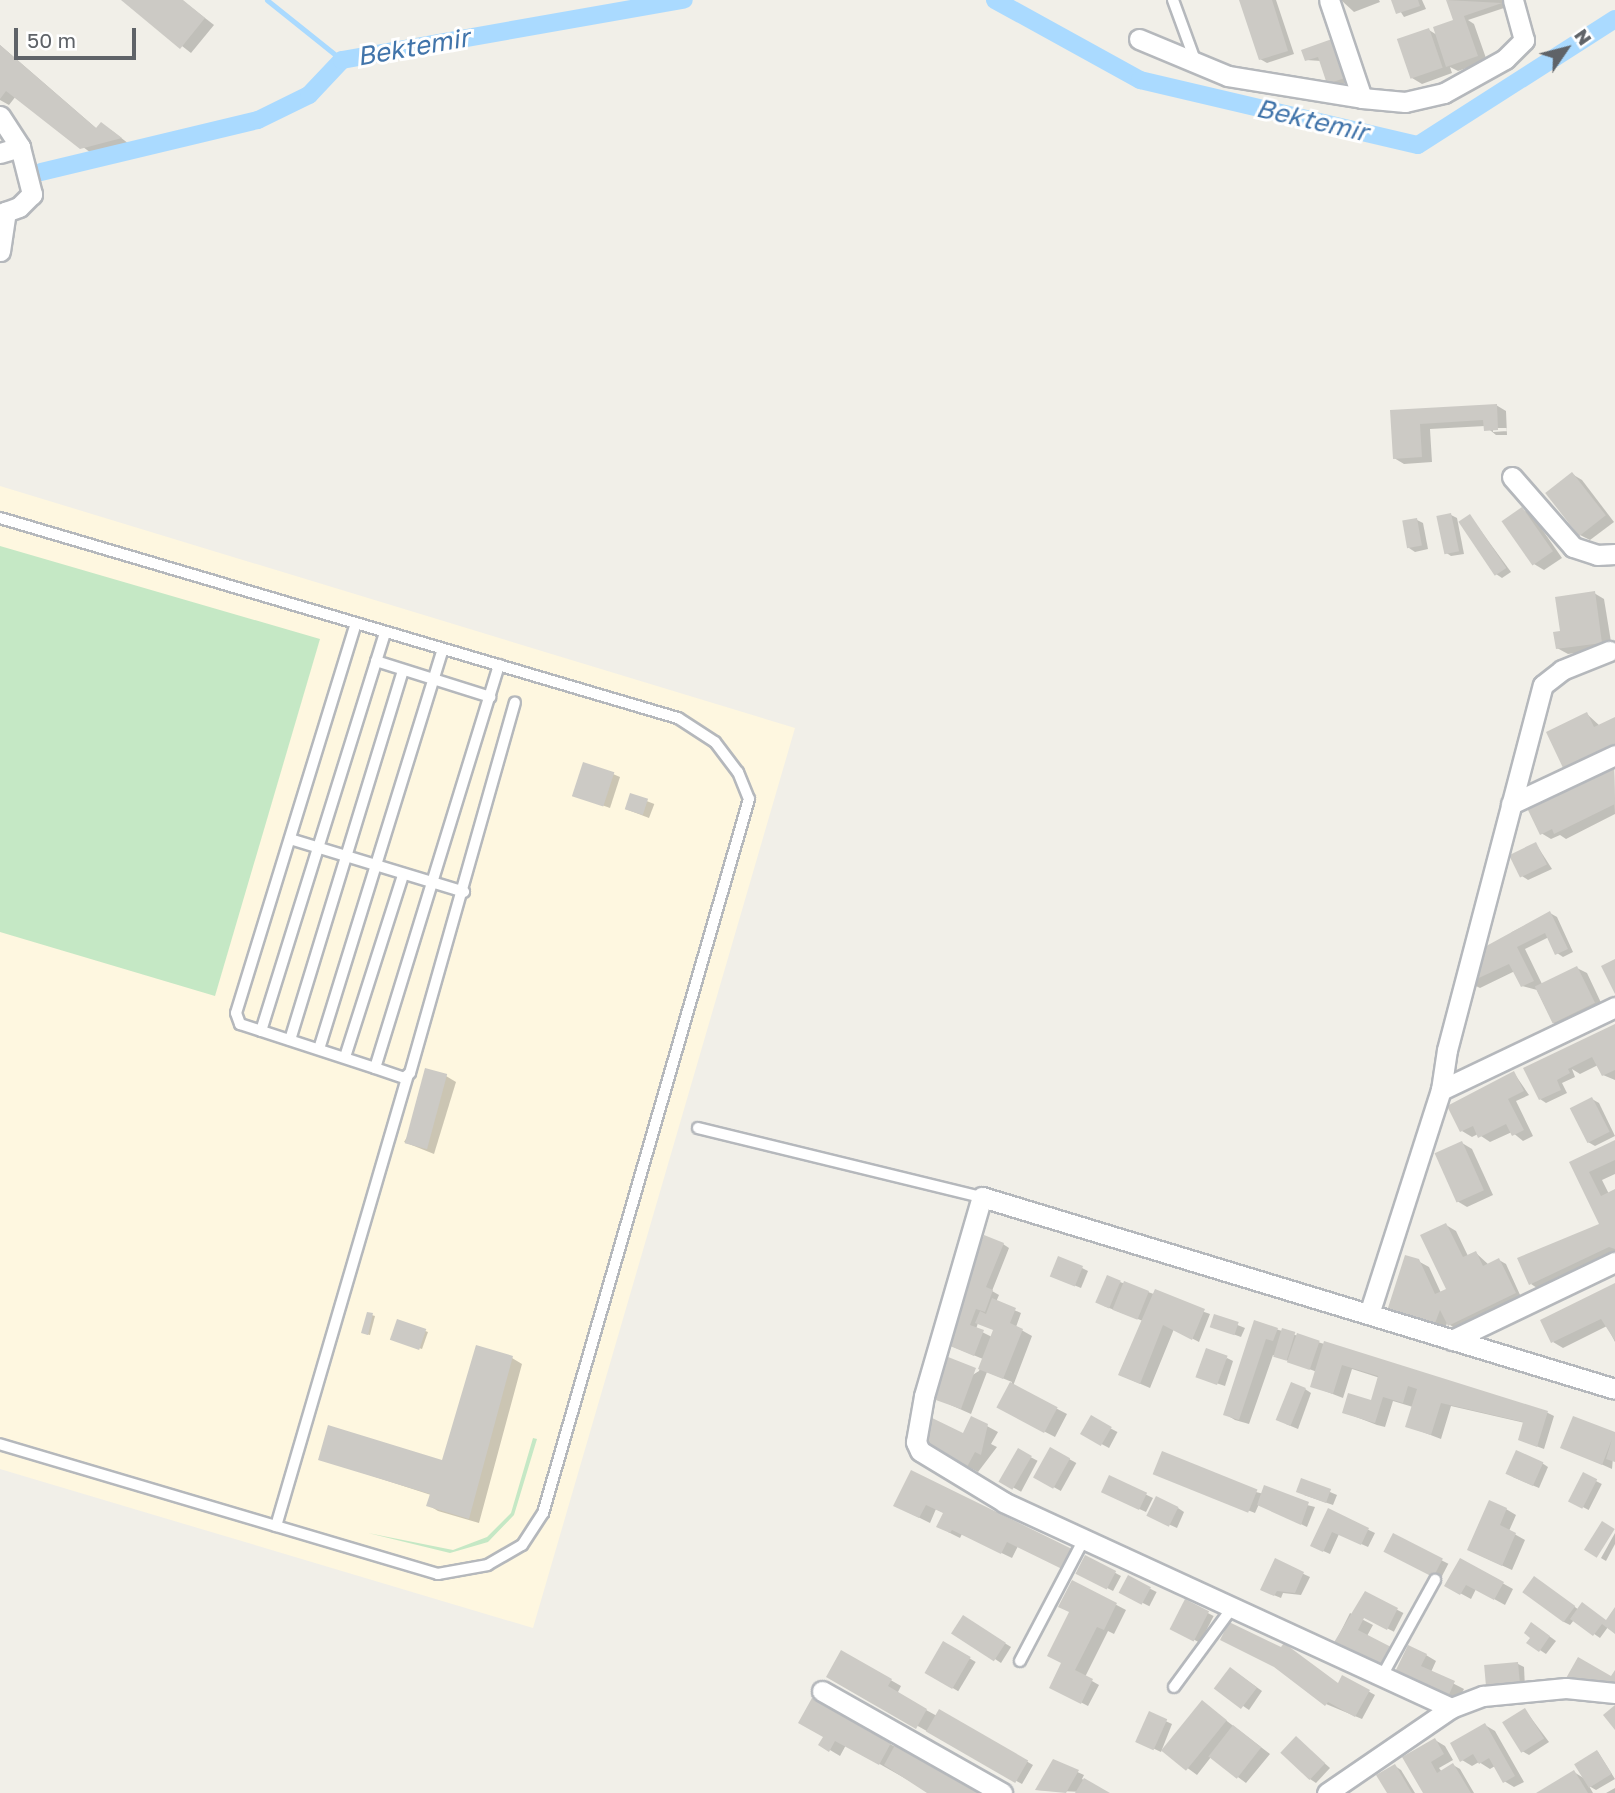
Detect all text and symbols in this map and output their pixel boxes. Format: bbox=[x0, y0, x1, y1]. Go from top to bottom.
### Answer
scale bar bbox=[18, 14, 140, 58]
north arrow bbox=[1531, 14, 1601, 84]
water label: Bektemir bbox=[354, 22, 472, 72]
text: N bbox=[1570, 24, 1597, 49]
text: 50 m bbox=[27, 27, 76, 53]
water label: Bektemir bbox=[1253, 92, 1371, 148]

